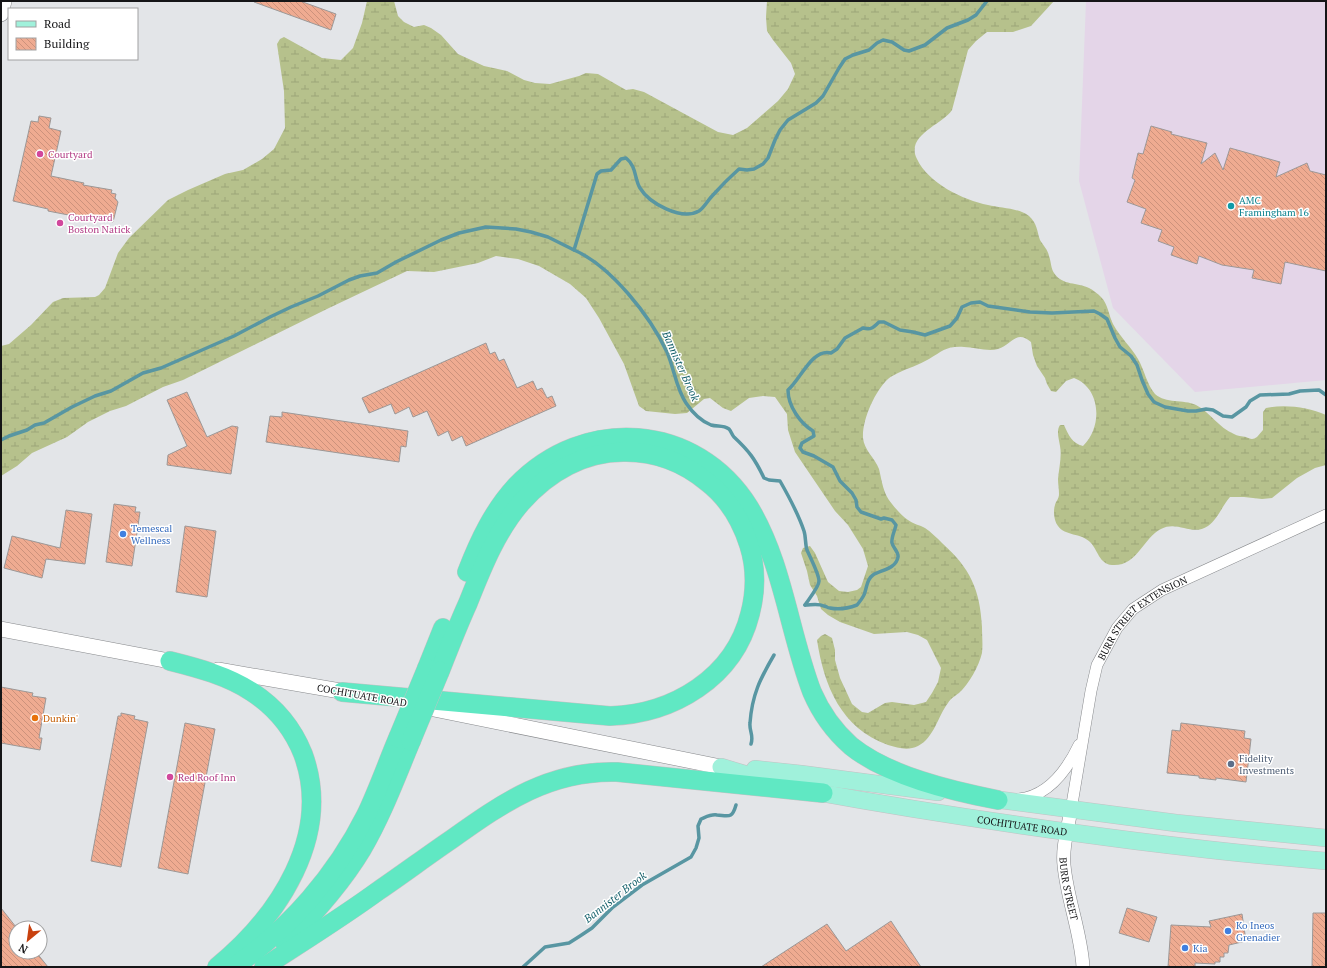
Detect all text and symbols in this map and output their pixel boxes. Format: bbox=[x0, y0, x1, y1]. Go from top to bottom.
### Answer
legend bbox=[8, 8, 138, 60]
text: Road bbox=[44, 16, 71, 31]
text: Building bbox=[44, 36, 90, 51]
place label: Courtyard bbox=[48, 148, 93, 161]
marker: Courtyard bbox=[35, 149, 45, 159]
place label: AMC Framingham 16 bbox=[1239, 194, 1309, 219]
marker: AMC Framingham 16 bbox=[1226, 201, 1236, 211]
place label: Courtyard Boston Natick bbox=[68, 211, 131, 236]
marker: Courtyard Boston Natick bbox=[55, 218, 65, 228]
water label: Bannister Brook bbox=[659, 328, 703, 404]
place label: Temescal Wellness bbox=[131, 522, 172, 547]
marker: Temescal Wellness bbox=[118, 529, 128, 539]
street label: BURR STREET EXTENSION bbox=[1095, 573, 1190, 662]
street label: COCHITUATE ROAD bbox=[316, 681, 408, 710]
place label: Dunkin' bbox=[43, 712, 78, 725]
marker: Dunkin' bbox=[30, 713, 40, 723]
place label: Fidelity Investments bbox=[1239, 752, 1294, 777]
marker: Fidelity Investments bbox=[1226, 759, 1236, 769]
place label: Red Roof Inn bbox=[178, 771, 236, 784]
marker: Red Roof Inn bbox=[165, 772, 175, 782]
street label: COCHITUATE ROAD bbox=[976, 813, 1068, 839]
street label: BURR STREET bbox=[1057, 857, 1081, 922]
water label: Bannister Brook bbox=[580, 868, 650, 926]
place label: Ko Ineos Grenadier bbox=[1236, 919, 1280, 944]
north arrow bbox=[8, 920, 48, 960]
marker: Ko Ineos Grenadier bbox=[1223, 926, 1233, 936]
text: N bbox=[16, 940, 30, 957]
place label: Kia bbox=[1193, 942, 1208, 955]
marker: Kia bbox=[1180, 943, 1190, 953]

